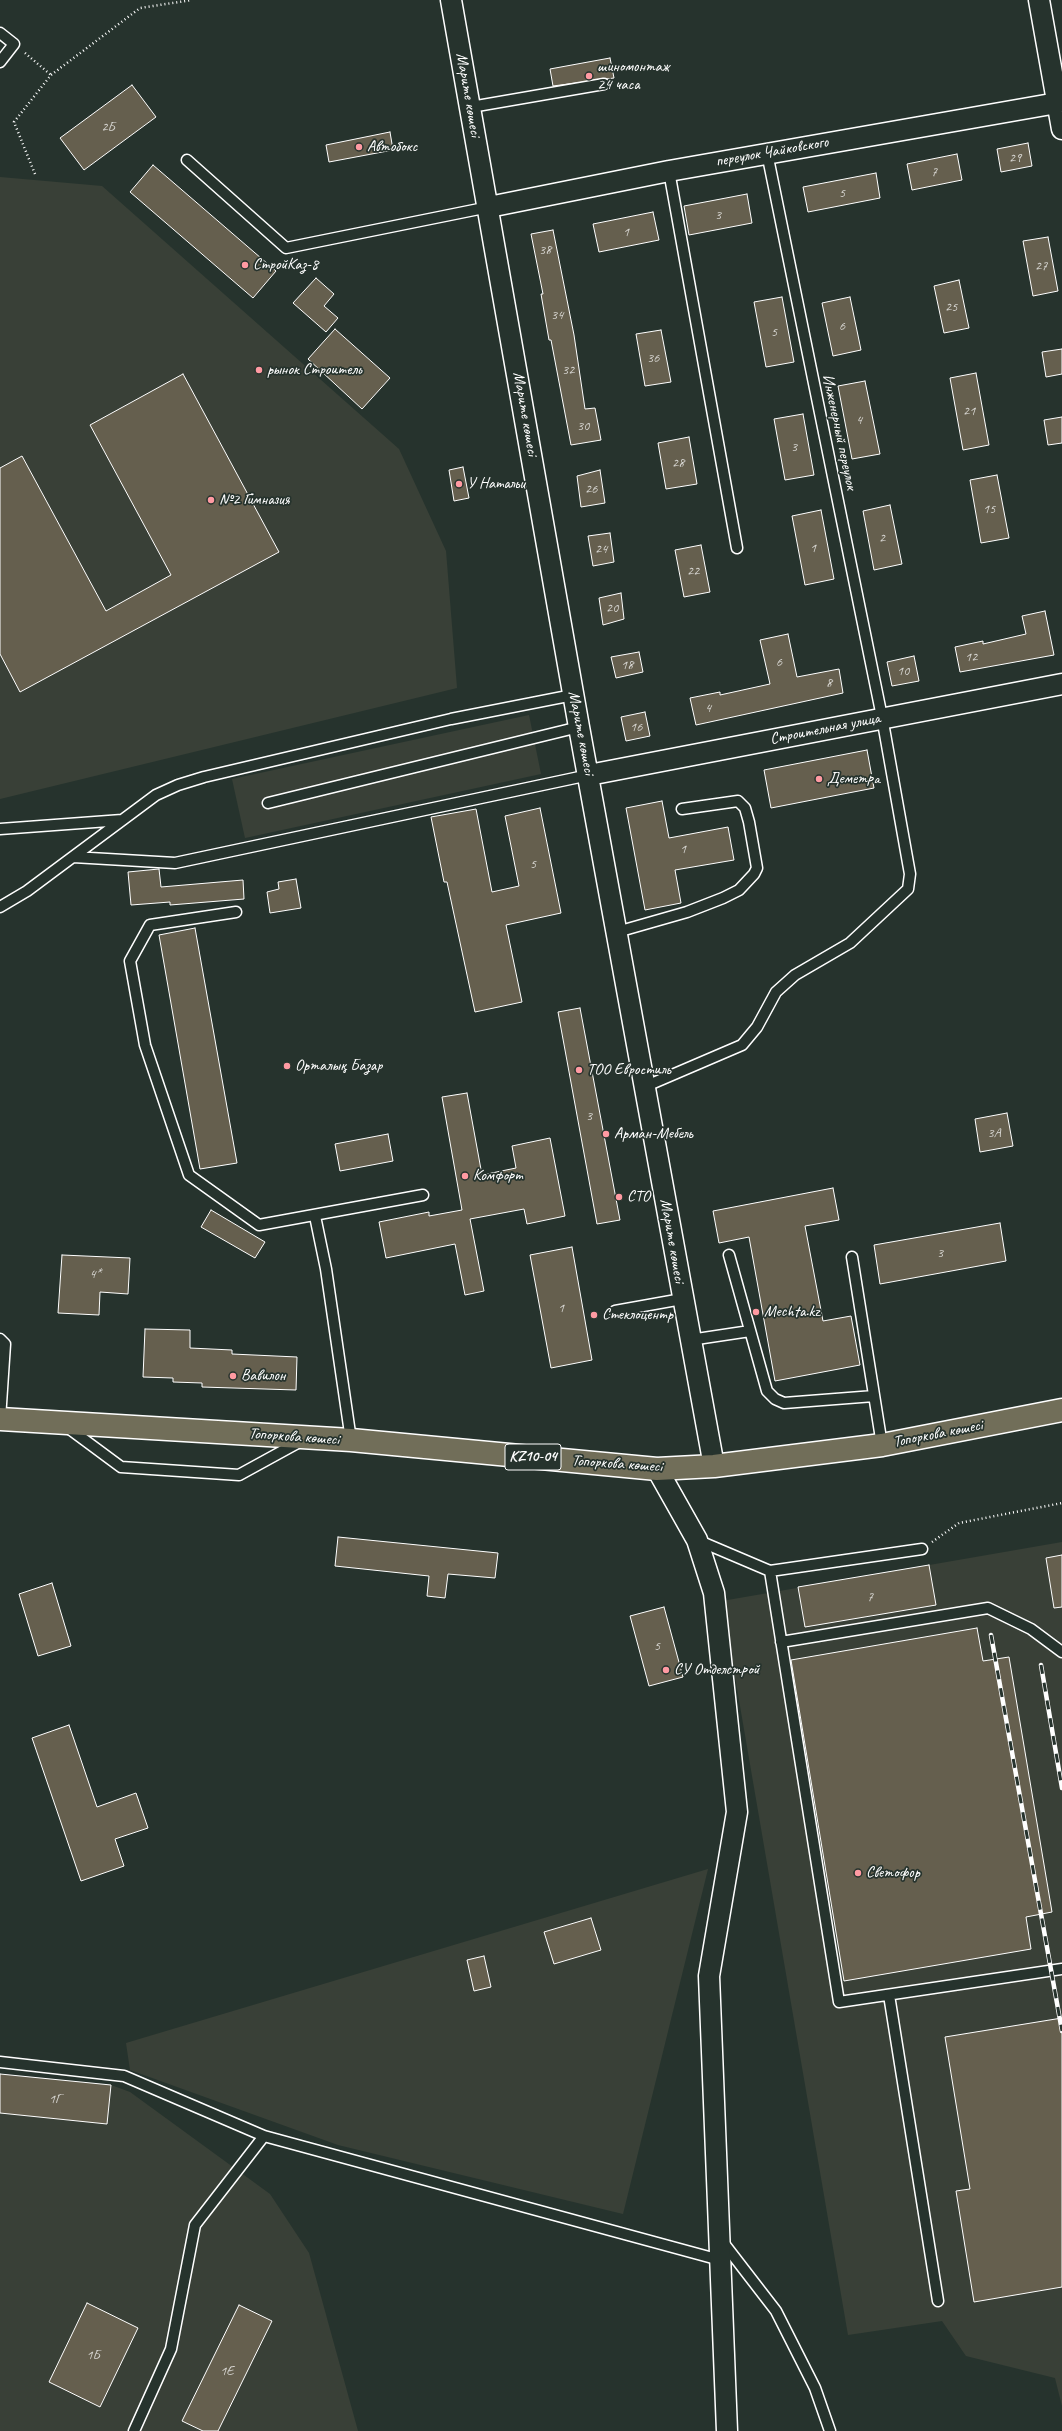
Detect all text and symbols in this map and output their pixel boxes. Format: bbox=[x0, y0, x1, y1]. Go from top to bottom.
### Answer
street label: Марите көшесі bbox=[451, 51, 485, 139]
place label: шиномонтаж 24 часа bbox=[597, 57, 669, 95]
marker: шиномонтаж 24 часа bbox=[584, 71, 594, 81]
house number: 2Б bbox=[101, 119, 115, 135]
street label: переулок Чайковского bbox=[714, 133, 830, 171]
place label: Автобокс bbox=[367, 137, 417, 157]
marker: Автобокс bbox=[354, 142, 364, 152]
house number: 29 bbox=[1009, 150, 1021, 166]
house number: 7 bbox=[931, 164, 937, 180]
house number: 5 bbox=[839, 185, 845, 201]
house number: 3 bbox=[715, 207, 721, 223]
house number: 1 bbox=[623, 224, 629, 240]
house number: 38 bbox=[539, 242, 551, 258]
place label: СтройКаз-8 bbox=[253, 255, 318, 275]
house number: 27 bbox=[1035, 258, 1047, 274]
marker: СтройКаз-8 bbox=[240, 260, 250, 270]
house number: 25 bbox=[945, 299, 957, 315]
house number: 34 bbox=[551, 307, 563, 323]
house number: 6 bbox=[839, 318, 845, 334]
house number: 5 bbox=[771, 324, 777, 340]
house number: 36 bbox=[647, 350, 659, 366]
place label: рынок Строитель bbox=[267, 360, 361, 380]
house number: 32 bbox=[562, 362, 574, 378]
marker: рынок Строитель bbox=[254, 365, 264, 375]
street label: Марите көшесі bbox=[508, 370, 542, 458]
street label: Инженерный переулок bbox=[817, 372, 861, 492]
house number: 21 bbox=[963, 403, 975, 419]
house number: 4 bbox=[856, 412, 862, 428]
house number: 30 bbox=[577, 418, 589, 434]
house number: 3 bbox=[791, 439, 797, 455]
house number: 28 bbox=[672, 455, 684, 471]
place label: У Натальи bbox=[467, 474, 525, 494]
marker: У Натальи bbox=[454, 479, 464, 489]
house number: 26 bbox=[585, 481, 597, 497]
place label: №2 Гимназия bbox=[219, 490, 290, 510]
marker: №2 Гимназия bbox=[206, 495, 216, 505]
house number: 15 bbox=[983, 501, 995, 517]
house number: 2 bbox=[879, 530, 885, 546]
house number: 1 bbox=[810, 540, 816, 556]
house number: 24 bbox=[595, 541, 607, 557]
house number: 22 bbox=[687, 563, 699, 579]
house number: 20 bbox=[606, 600, 618, 616]
house number: 12 bbox=[965, 649, 977, 665]
house number: 6 bbox=[776, 654, 782, 670]
house number: 18 bbox=[621, 657, 633, 673]
house number: 10 bbox=[897, 663, 909, 679]
house number: 8 bbox=[826, 675, 832, 691]
street label: Марите көшесі bbox=[563, 689, 599, 777]
house number: 4 bbox=[705, 700, 711, 716]
street label: Строительная улица bbox=[768, 709, 882, 749]
house number: 16 bbox=[630, 719, 642, 735]
place label: Деметра bbox=[827, 769, 880, 789]
marker: Деметра bbox=[814, 774, 824, 784]
house number: 1 bbox=[680, 841, 686, 857]
house number: 5 bbox=[530, 856, 536, 872]
place label: Орталық Базар bbox=[295, 1056, 382, 1076]
place label: ТОО Евростиль bbox=[587, 1060, 671, 1080]
marker: Орталық Базар bbox=[282, 1061, 292, 1071]
marker: ТОО Евростиль bbox=[574, 1065, 584, 1075]
house number: 3 bbox=[586, 1108, 592, 1124]
place label: Арман-Мебель bbox=[614, 1124, 693, 1144]
house number: 3А bbox=[987, 1125, 1001, 1141]
marker: Арман-Мебель bbox=[601, 1129, 611, 1139]
place label: Комфорт bbox=[473, 1166, 522, 1186]
marker: Комфорт bbox=[460, 1171, 470, 1181]
place label: СТО bbox=[627, 1187, 650, 1207]
marker: СТО bbox=[614, 1192, 624, 1202]
street label: Марите көшесі bbox=[655, 1197, 689, 1285]
house number: 3 bbox=[937, 1245, 943, 1261]
house number: 4* bbox=[89, 1266, 101, 1282]
house number: 1 bbox=[558, 1300, 564, 1316]
place label: Mechta.kz bbox=[764, 1302, 819, 1322]
place label: Стеклоцентр bbox=[602, 1305, 673, 1325]
marker: Mechta.kz bbox=[751, 1307, 761, 1317]
marker: Стеклоцентр bbox=[589, 1310, 599, 1320]
place label: Вавилон bbox=[241, 1366, 285, 1386]
marker: Вавилон bbox=[228, 1371, 238, 1381]
street label: Топоркова көшесі bbox=[892, 1416, 984, 1452]
street label: Топоркова көшесі bbox=[248, 1424, 340, 1450]
road number: KZ10-04 bbox=[505, 1444, 561, 1470]
street label: Топоркова көшесі bbox=[571, 1451, 663, 1477]
house number: 7 bbox=[867, 1589, 873, 1605]
house number: 5 bbox=[654, 1638, 660, 1654]
place label: СУ Отделстрой bbox=[674, 1660, 759, 1680]
marker: СУ Отделстрой bbox=[661, 1665, 671, 1675]
place label: Светофор bbox=[866, 1863, 920, 1883]
marker: Светофор bbox=[853, 1868, 863, 1878]
house number: 1Г bbox=[49, 2091, 61, 2107]
house number: 1Б bbox=[86, 2347, 100, 2363]
house number: 1Е bbox=[220, 2363, 234, 2379]

